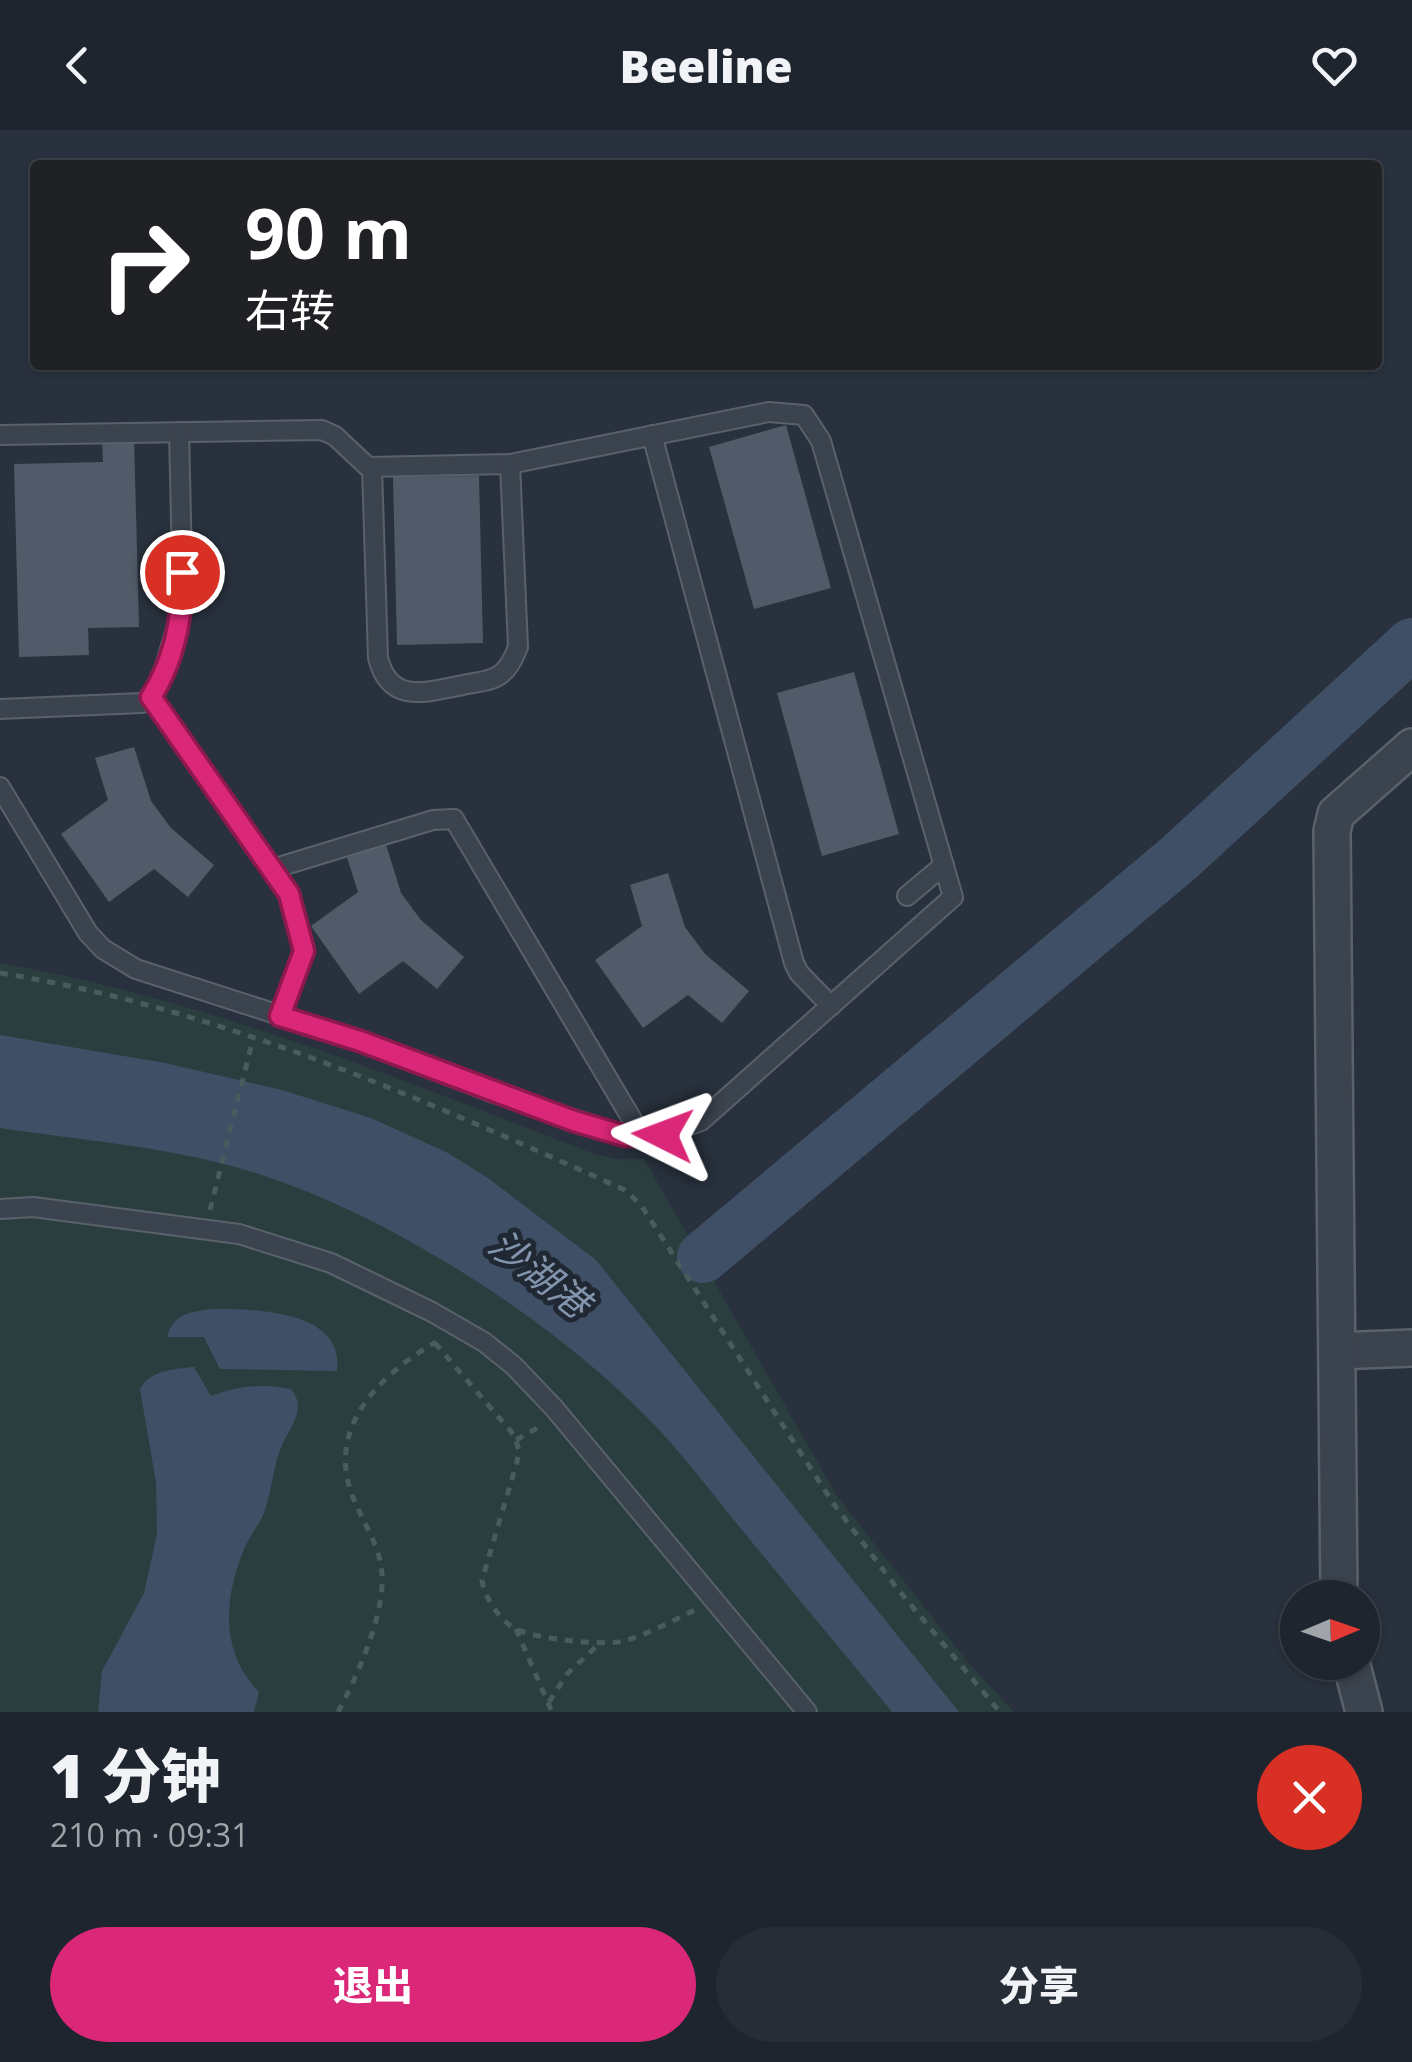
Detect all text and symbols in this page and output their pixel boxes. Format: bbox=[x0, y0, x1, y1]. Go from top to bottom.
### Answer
text: Beeline bbox=[619, 35, 793, 96]
icon: back bbox=[50, 38, 105, 93]
icon: heart bbox=[1307, 38, 1362, 93]
text: 90 m bbox=[245, 184, 412, 280]
icon: right bbox=[80, 200, 210, 330]
text: 右转 bbox=[245, 279, 335, 340]
pin bbox=[140, 530, 225, 615]
icon: arrive bbox=[155, 545, 210, 600]
position arrow bbox=[611, 1083, 715, 1187]
water label: 沙湖港 bbox=[479, 1217, 605, 1331]
north arrow bbox=[1280, 1580, 1380, 1680]
map controls bbox=[1280, 1580, 1380, 1680]
text: 1 分钟 bbox=[50, 1734, 221, 1816]
button: close bbox=[1257, 1745, 1362, 1850]
text: 210 m · 09:31 bbox=[50, 1813, 249, 1856]
button: 退出 bbox=[50, 1927, 696, 2042]
button: 分享 bbox=[716, 1927, 1362, 2042]

